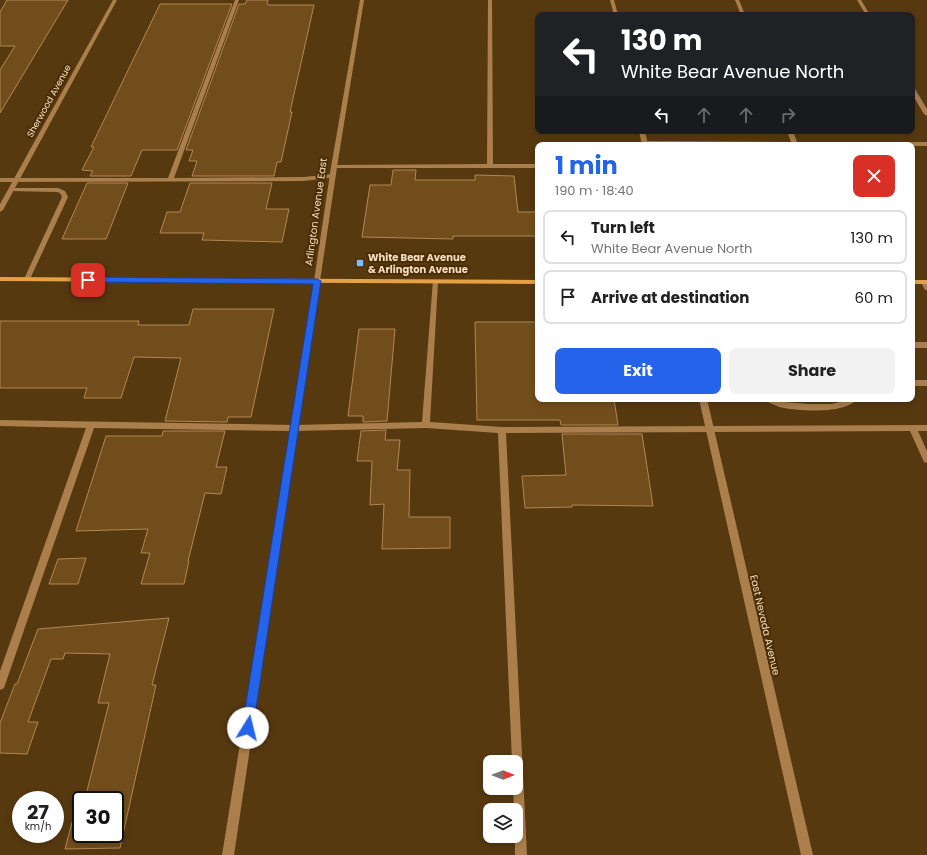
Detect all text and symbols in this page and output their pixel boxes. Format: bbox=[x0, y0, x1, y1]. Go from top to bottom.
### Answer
text: 130 m bbox=[621, 21, 702, 60]
icon: left bbox=[555, 28, 607, 80]
text: White Bear Avenue North bbox=[621, 59, 844, 84]
street label: Sherwood Avenue bbox=[24, 62, 74, 139]
icon: left bbox=[651, 104, 673, 126]
icon: ahead bbox=[693, 104, 715, 126]
icon: ahead bbox=[735, 104, 757, 126]
icon: right bbox=[777, 104, 799, 126]
text: 1 min bbox=[555, 149, 618, 182]
button: close bbox=[853, 155, 895, 197]
street label: Arlington Avenue East bbox=[301, 157, 331, 267]
text: 190 m · 18:40 bbox=[555, 181, 634, 200]
text: Turn left bbox=[591, 217, 655, 238]
icon: left bbox=[557, 226, 579, 248]
text: 130 m bbox=[850, 227, 893, 248]
text: White Bear Avenue North bbox=[591, 239, 752, 258]
place label: White Bear Avenue & Arlington Avenue bbox=[368, 250, 468, 277]
marker: White Bear Avenue & Arlington Avenue bbox=[355, 258, 365, 268]
pin bbox=[71, 263, 105, 297]
icon: arrive bbox=[77, 269, 99, 291]
icon: arrive bbox=[557, 286, 579, 308]
text: Arrive at destination bbox=[591, 287, 749, 308]
text: 60 m bbox=[855, 287, 893, 308]
button: Exit bbox=[555, 348, 721, 394]
button: Share bbox=[729, 348, 895, 394]
street label: East Nevada Avenue bbox=[746, 573, 784, 677]
position arrow bbox=[227, 707, 269, 749]
north arrow bbox=[483, 755, 523, 795]
map controls bbox=[483, 755, 523, 843]
speed limit sign: 30 bbox=[72, 791, 124, 843]
text: 27 bbox=[27, 798, 49, 826]
button: layers bbox=[483, 803, 523, 843]
text: km/h bbox=[25, 819, 51, 834]

